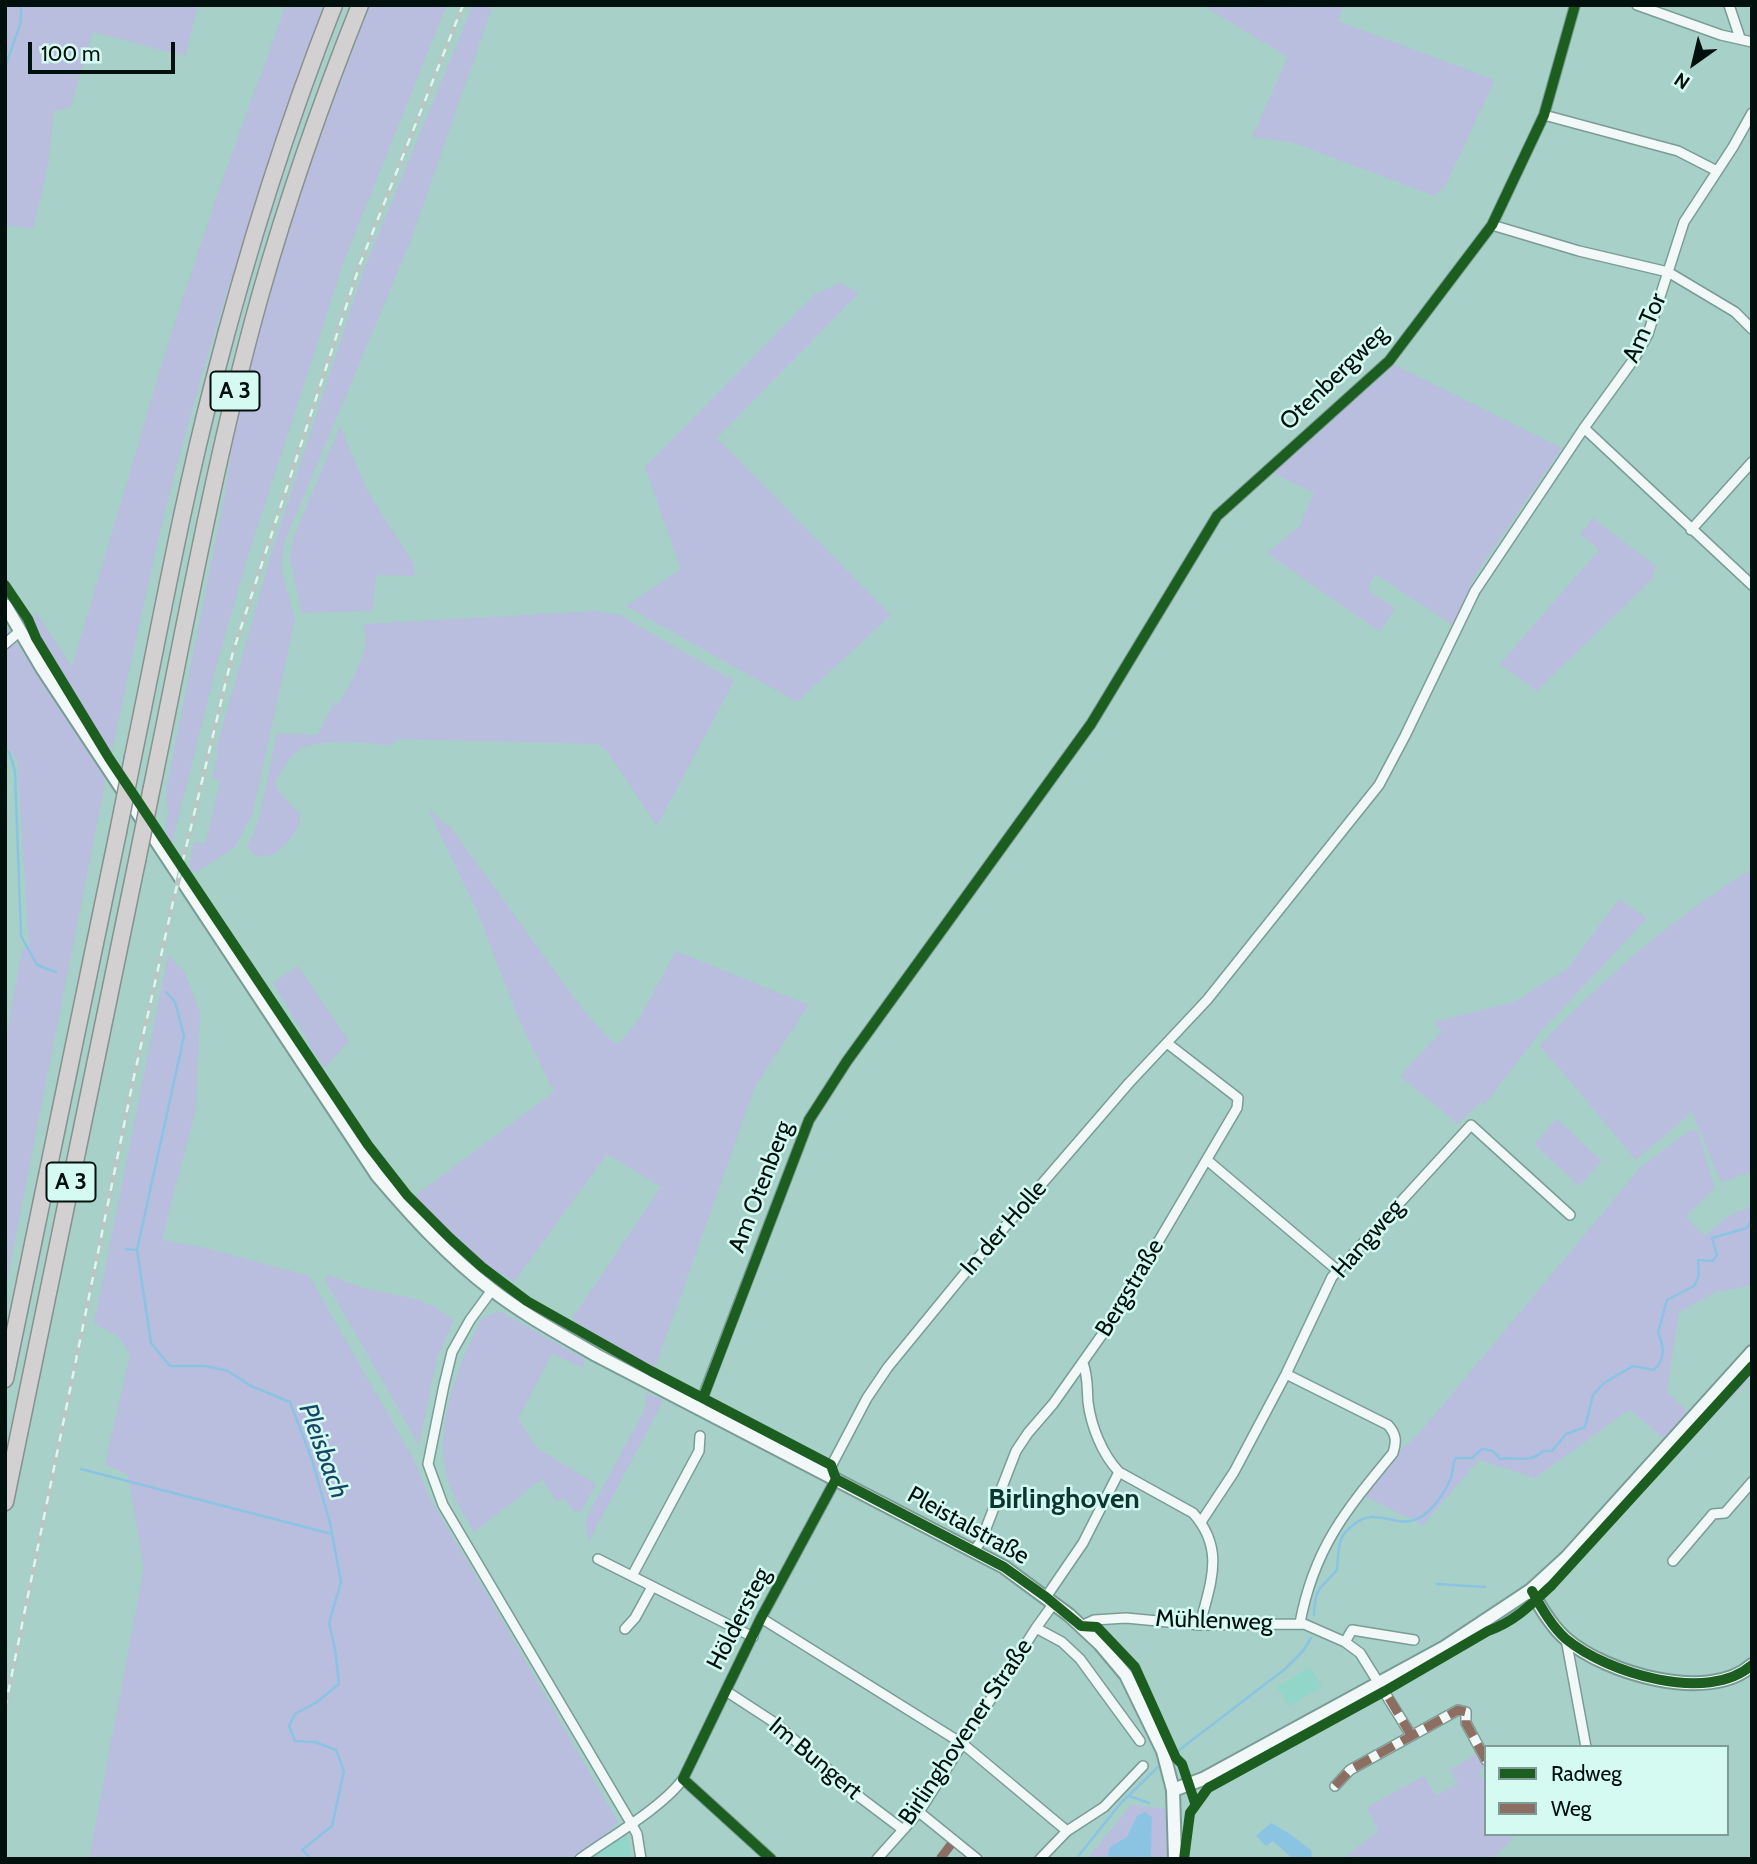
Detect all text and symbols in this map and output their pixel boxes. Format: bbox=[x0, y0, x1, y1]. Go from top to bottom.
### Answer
scale bar bbox=[32, 28, 178, 72]
north arrow bbox=[1659, 28, 1729, 98]
text: 100 m bbox=[41, 41, 100, 66]
text: N bbox=[1670, 68, 1694, 94]
street label: Am Tor bbox=[1617, 289, 1673, 367]
street label: Otenbergweg bbox=[1274, 319, 1394, 437]
road number: A 3 bbox=[210, 372, 260, 410]
street label: Am Otenberg bbox=[723, 1117, 799, 1257]
road number: A 3 bbox=[46, 1162, 96, 1202]
street label: In der Holle bbox=[955, 1175, 1053, 1281]
street label: Hangweg bbox=[1326, 1194, 1410, 1284]
street label: Bergstraße bbox=[1090, 1234, 1170, 1342]
water label: Pleisbach bbox=[291, 1399, 355, 1503]
street label: Pleistalstraße bbox=[902, 1481, 1034, 1571]
district label: Birlinghoven bbox=[988, 1483, 1140, 1517]
street label: Höldersteg bbox=[701, 1563, 777, 1675]
street label: Mühlenweg bbox=[1155, 1605, 1273, 1637]
street label: Birlinghovener Straße bbox=[893, 1633, 1039, 1831]
street label: Im Bungert bbox=[763, 1712, 867, 1806]
legend bbox=[1484, 1745, 1729, 1836]
text: Radweg bbox=[1551, 1761, 1622, 1786]
text: Weg bbox=[1551, 1796, 1591, 1821]

